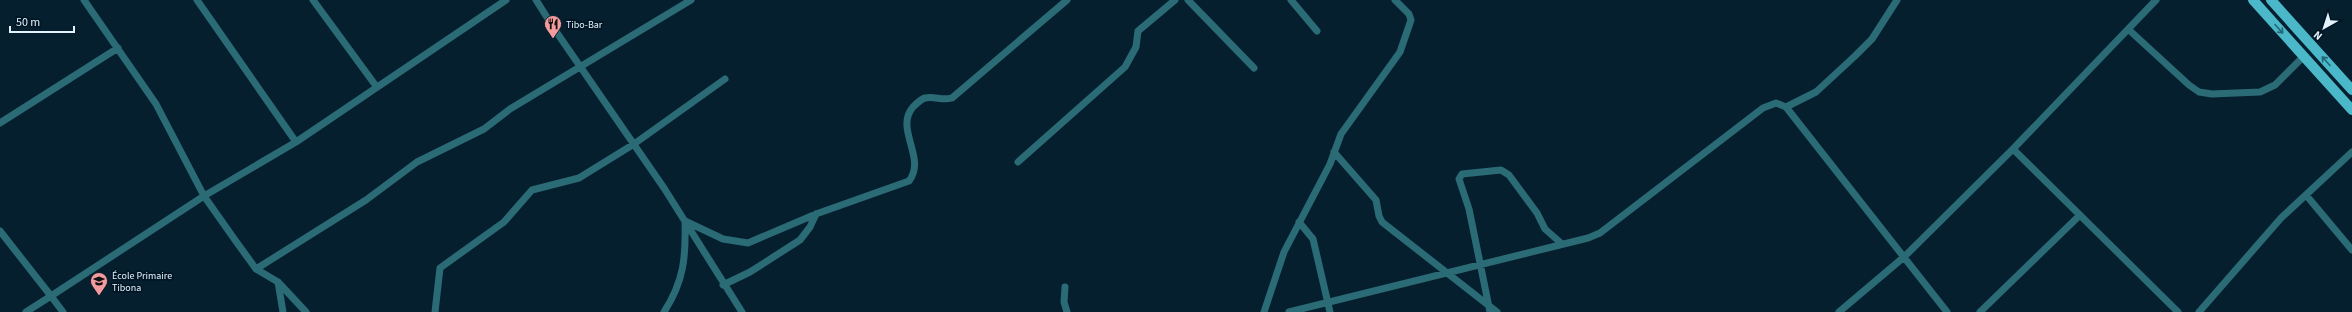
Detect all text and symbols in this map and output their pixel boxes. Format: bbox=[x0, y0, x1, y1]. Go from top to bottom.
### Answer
scale bar bbox=[10, 8, 74, 34]
north arrow bbox=[2304, 8, 2344, 48]
text: 50 m bbox=[16, 14, 40, 31]
restaurant icon: Tibo-Bar bbox=[543, 14, 563, 39]
place label: Tibo-Bar bbox=[566, 18, 603, 32]
one-way arrow bbox=[2275, 24, 2284, 34]
text: N bbox=[2310, 27, 2326, 44]
one-way arrow bbox=[2321, 56, 2330, 66]
place label: École Primaire Tibona bbox=[112, 269, 172, 295]
school or university icon: École Primaire Tibona bbox=[89, 271, 109, 296]

